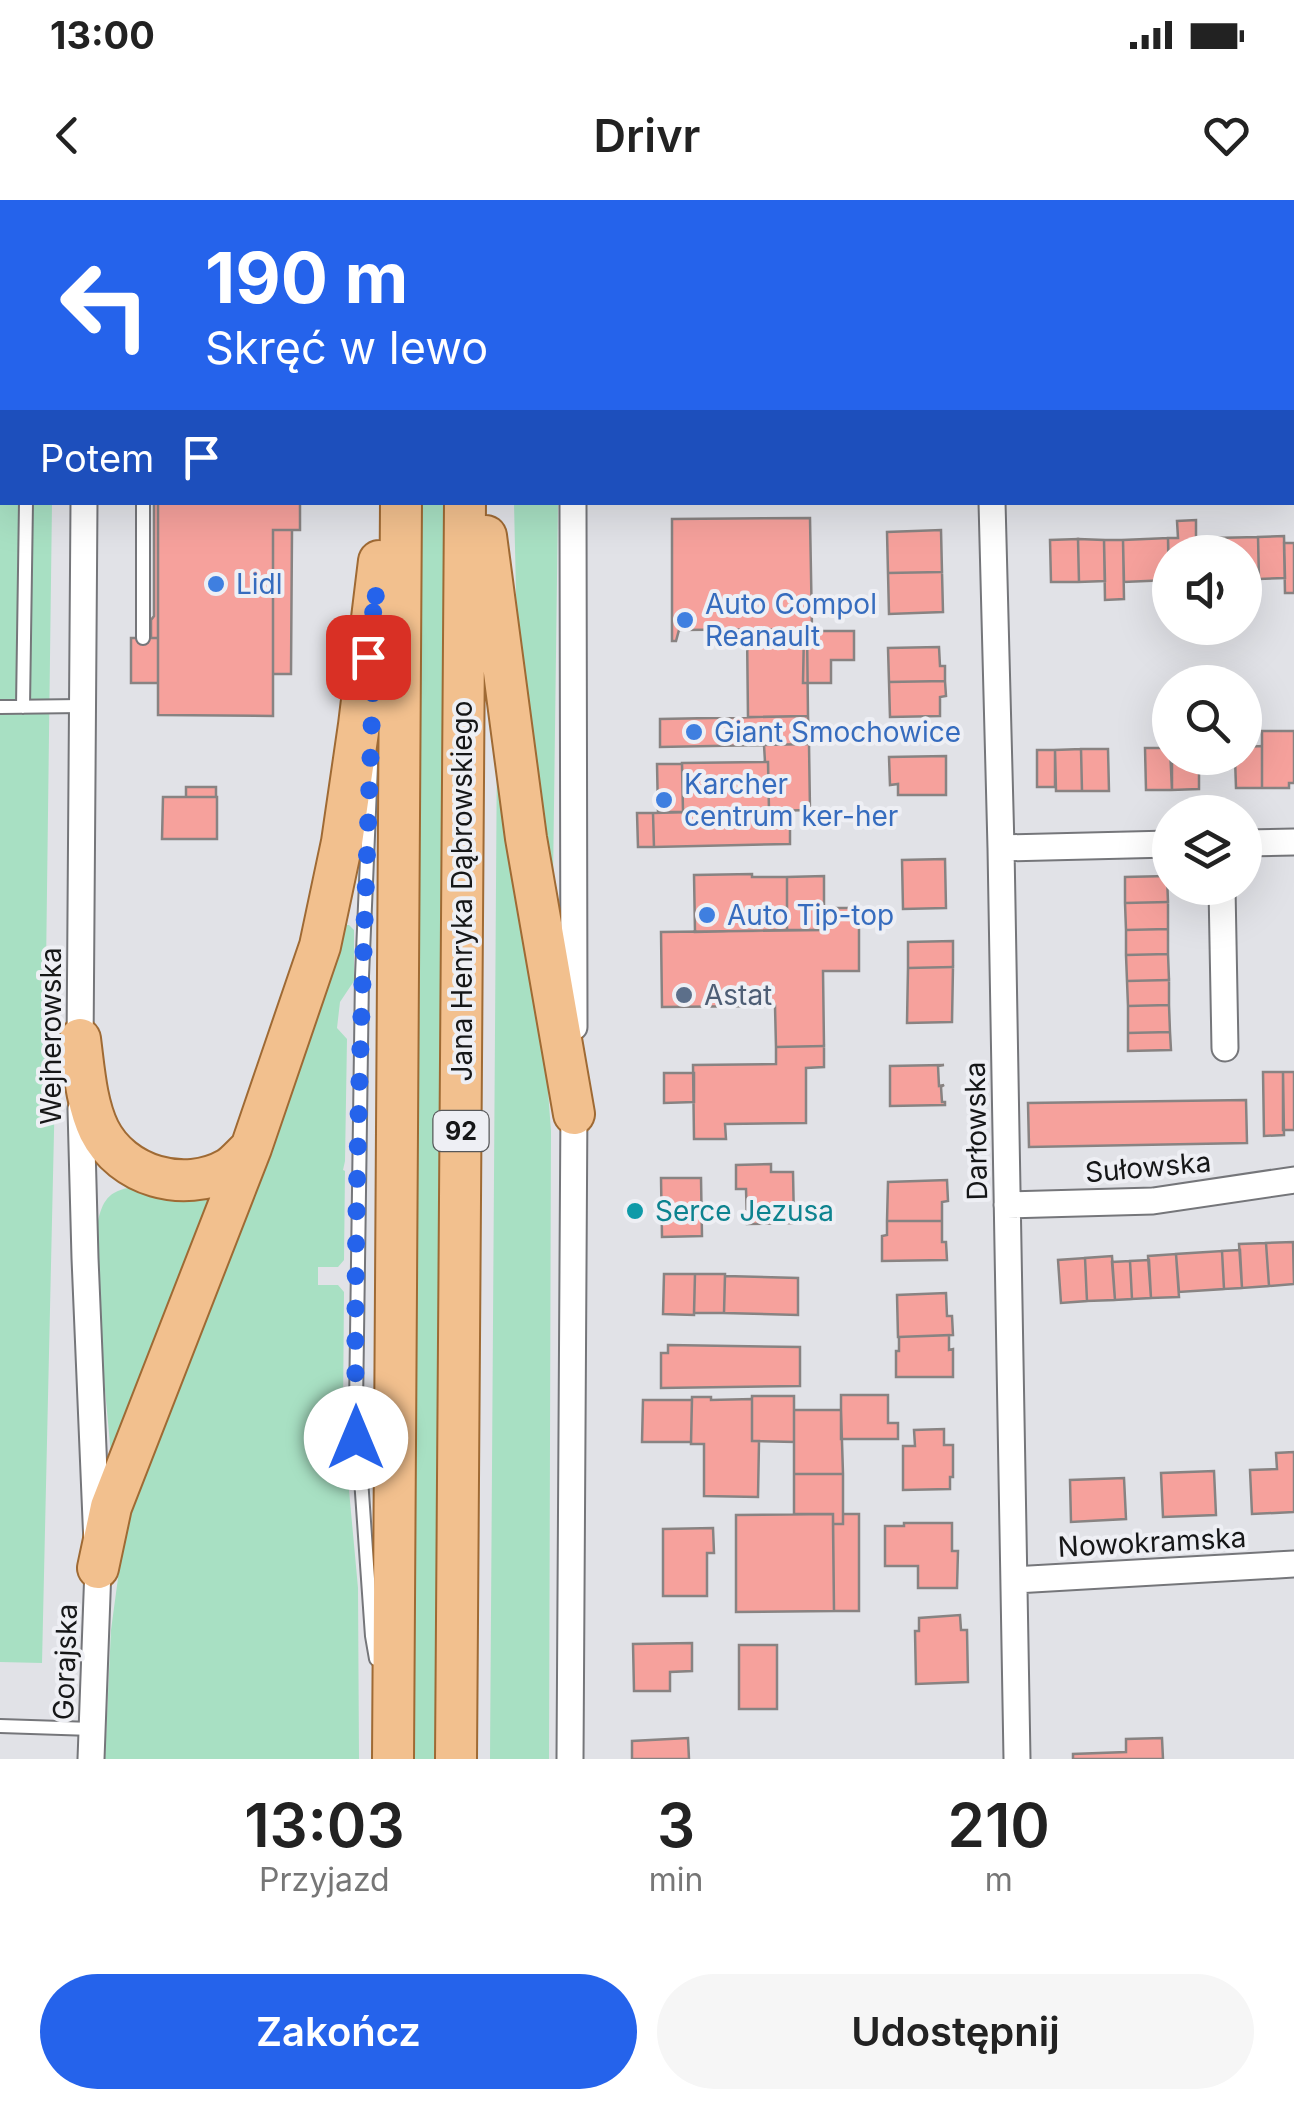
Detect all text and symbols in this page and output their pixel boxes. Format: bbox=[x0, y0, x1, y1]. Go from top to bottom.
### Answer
text: 13:00 bbox=[50, 12, 155, 58]
icon: back bbox=[40, 108, 95, 163]
text: Drivr bbox=[594, 108, 700, 163]
icon: heart bbox=[1199, 108, 1254, 163]
text: 190 m bbox=[205, 235, 408, 320]
icon: left bbox=[40, 240, 170, 370]
text: Skręć w lewo bbox=[205, 320, 488, 375]
icon: arrive bbox=[174, 430, 229, 485]
text: Potem bbox=[40, 435, 154, 481]
map controls bbox=[1152, 535, 1262, 905]
button: sound bbox=[1152, 535, 1262, 645]
place label: Lidl bbox=[236, 567, 283, 601]
marker: Lidl bbox=[205, 573, 227, 595]
place label: Auto Compol Reanault bbox=[705, 587, 877, 653]
marker: Auto Compol Reanault bbox=[674, 609, 696, 631]
pin bbox=[326, 615, 411, 700]
icon: arrive bbox=[341, 630, 396, 685]
button: search bbox=[1152, 665, 1262, 775]
street label: Jana Henryka Dąbrowskiego bbox=[445, 701, 479, 1081]
place label: Giant Smochowice bbox=[714, 715, 961, 749]
marker: Giant Smochowice bbox=[683, 721, 705, 743]
place label: Karcher centrum ker-her bbox=[684, 767, 898, 833]
marker: Karcher centrum ker-her bbox=[653, 789, 675, 811]
button: layers bbox=[1152, 795, 1262, 905]
place label: Auto Tip-top bbox=[727, 898, 894, 932]
marker: Auto Tip-top bbox=[696, 904, 718, 926]
street label: Wejherowska bbox=[34, 947, 68, 1125]
place label: Astat bbox=[704, 978, 772, 1012]
marker: Astat bbox=[673, 984, 695, 1006]
street label: Darłowska bbox=[958, 1061, 994, 1201]
road number: 92 bbox=[434, 1111, 488, 1151]
street label: Sułowska bbox=[1084, 1145, 1212, 1189]
place label: Serce Jezusa bbox=[655, 1194, 834, 1228]
marker: Serce Jezusa bbox=[624, 1200, 646, 1222]
position arrow bbox=[304, 1386, 408, 1490]
street label: Nowokramska bbox=[1057, 1520, 1247, 1564]
street label: Gorajska bbox=[46, 1603, 84, 1721]
text: 13:03 bbox=[244, 1789, 405, 1861]
text: 3 bbox=[657, 1789, 695, 1861]
text: 210 bbox=[948, 1789, 1050, 1861]
text: Przyjazd bbox=[259, 1860, 390, 1899]
text: min bbox=[649, 1860, 703, 1899]
text: m bbox=[985, 1860, 1013, 1899]
button: Zakończ bbox=[40, 1974, 637, 2089]
button: Udostępnij bbox=[657, 1974, 1254, 2089]

